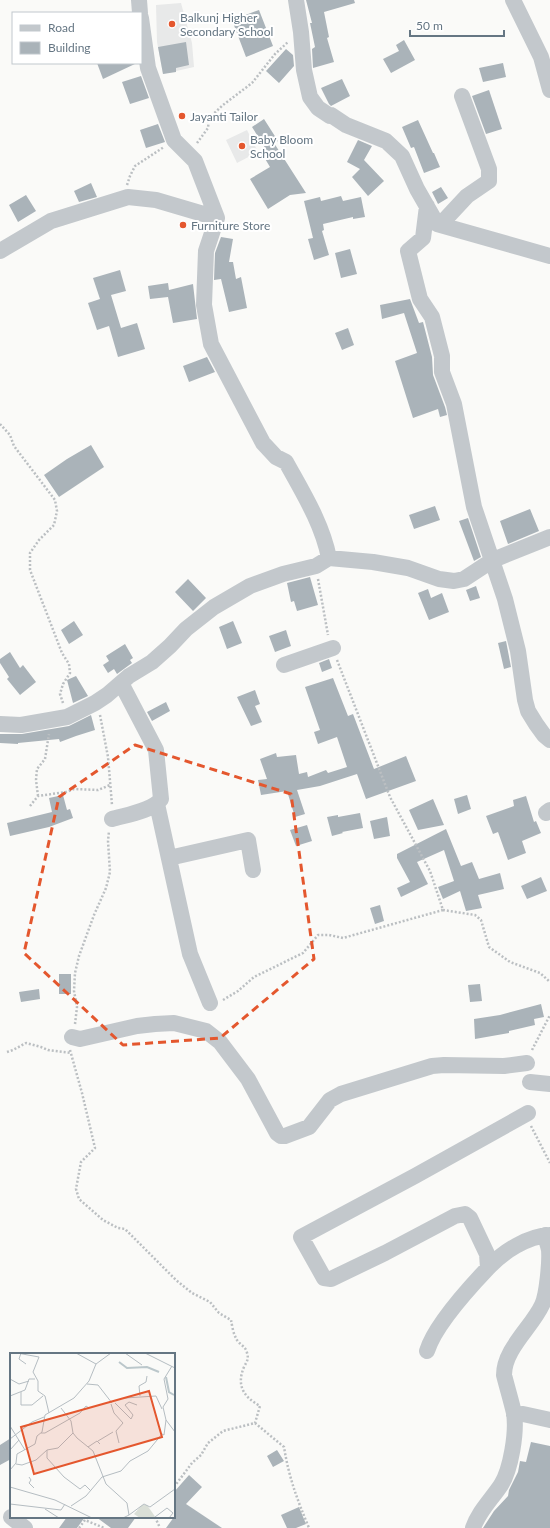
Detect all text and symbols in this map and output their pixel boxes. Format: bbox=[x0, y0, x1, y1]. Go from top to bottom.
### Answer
place label: Balkunj Higher Secondary School bbox=[180, 10, 273, 39]
legend bbox=[12, 12, 142, 64]
scale bar bbox=[410, 12, 504, 38]
text: 50 m bbox=[416, 18, 443, 33]
marker: Balkunj Higher Secondary School bbox=[167, 19, 177, 29]
text: Road bbox=[48, 20, 75, 35]
text: Building bbox=[48, 40, 91, 55]
place label: Jayanti Tailor bbox=[190, 109, 259, 124]
marker: Jayanti Tailor bbox=[177, 111, 187, 121]
place label: Baby Bloom School bbox=[250, 132, 313, 161]
marker: Baby Bloom School bbox=[237, 141, 247, 151]
place label: Furniture Store bbox=[191, 218, 270, 233]
marker: Furniture Store bbox=[178, 220, 188, 230]
inset map bbox=[10, 1353, 175, 1518]

